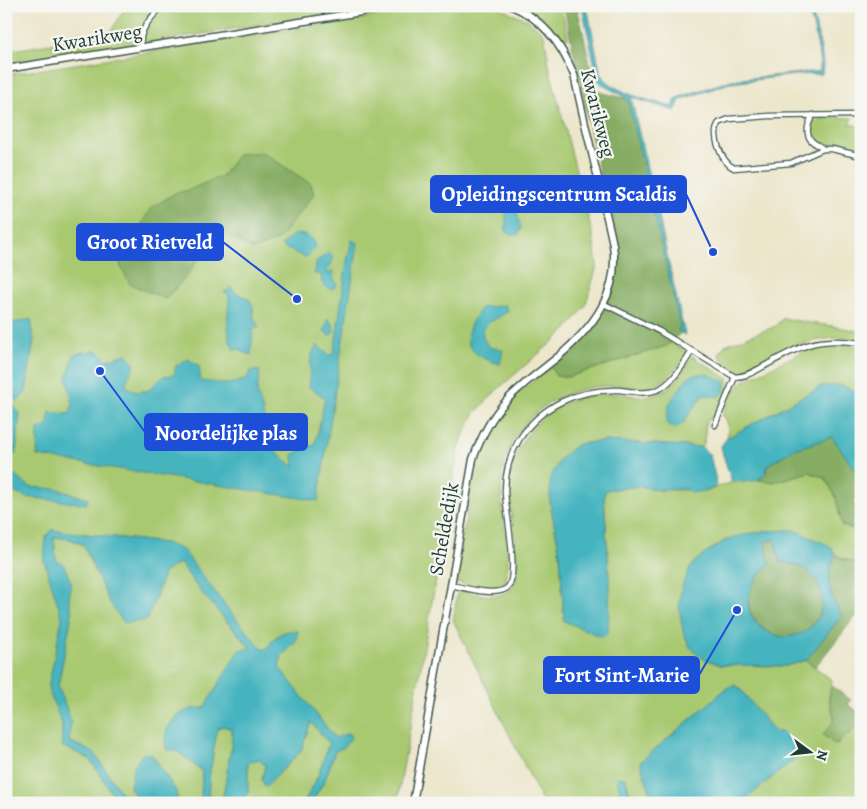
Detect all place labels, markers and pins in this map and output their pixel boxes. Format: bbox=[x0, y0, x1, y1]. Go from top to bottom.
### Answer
callout: Opleidingscentrum Scaldis bbox=[431, 176, 686, 212]
callout: Groot Rietveld bbox=[77, 224, 223, 260]
callout: Noordelijke plas bbox=[145, 414, 307, 450]
callout: Fort Sint-Marie bbox=[544, 657, 699, 693]

